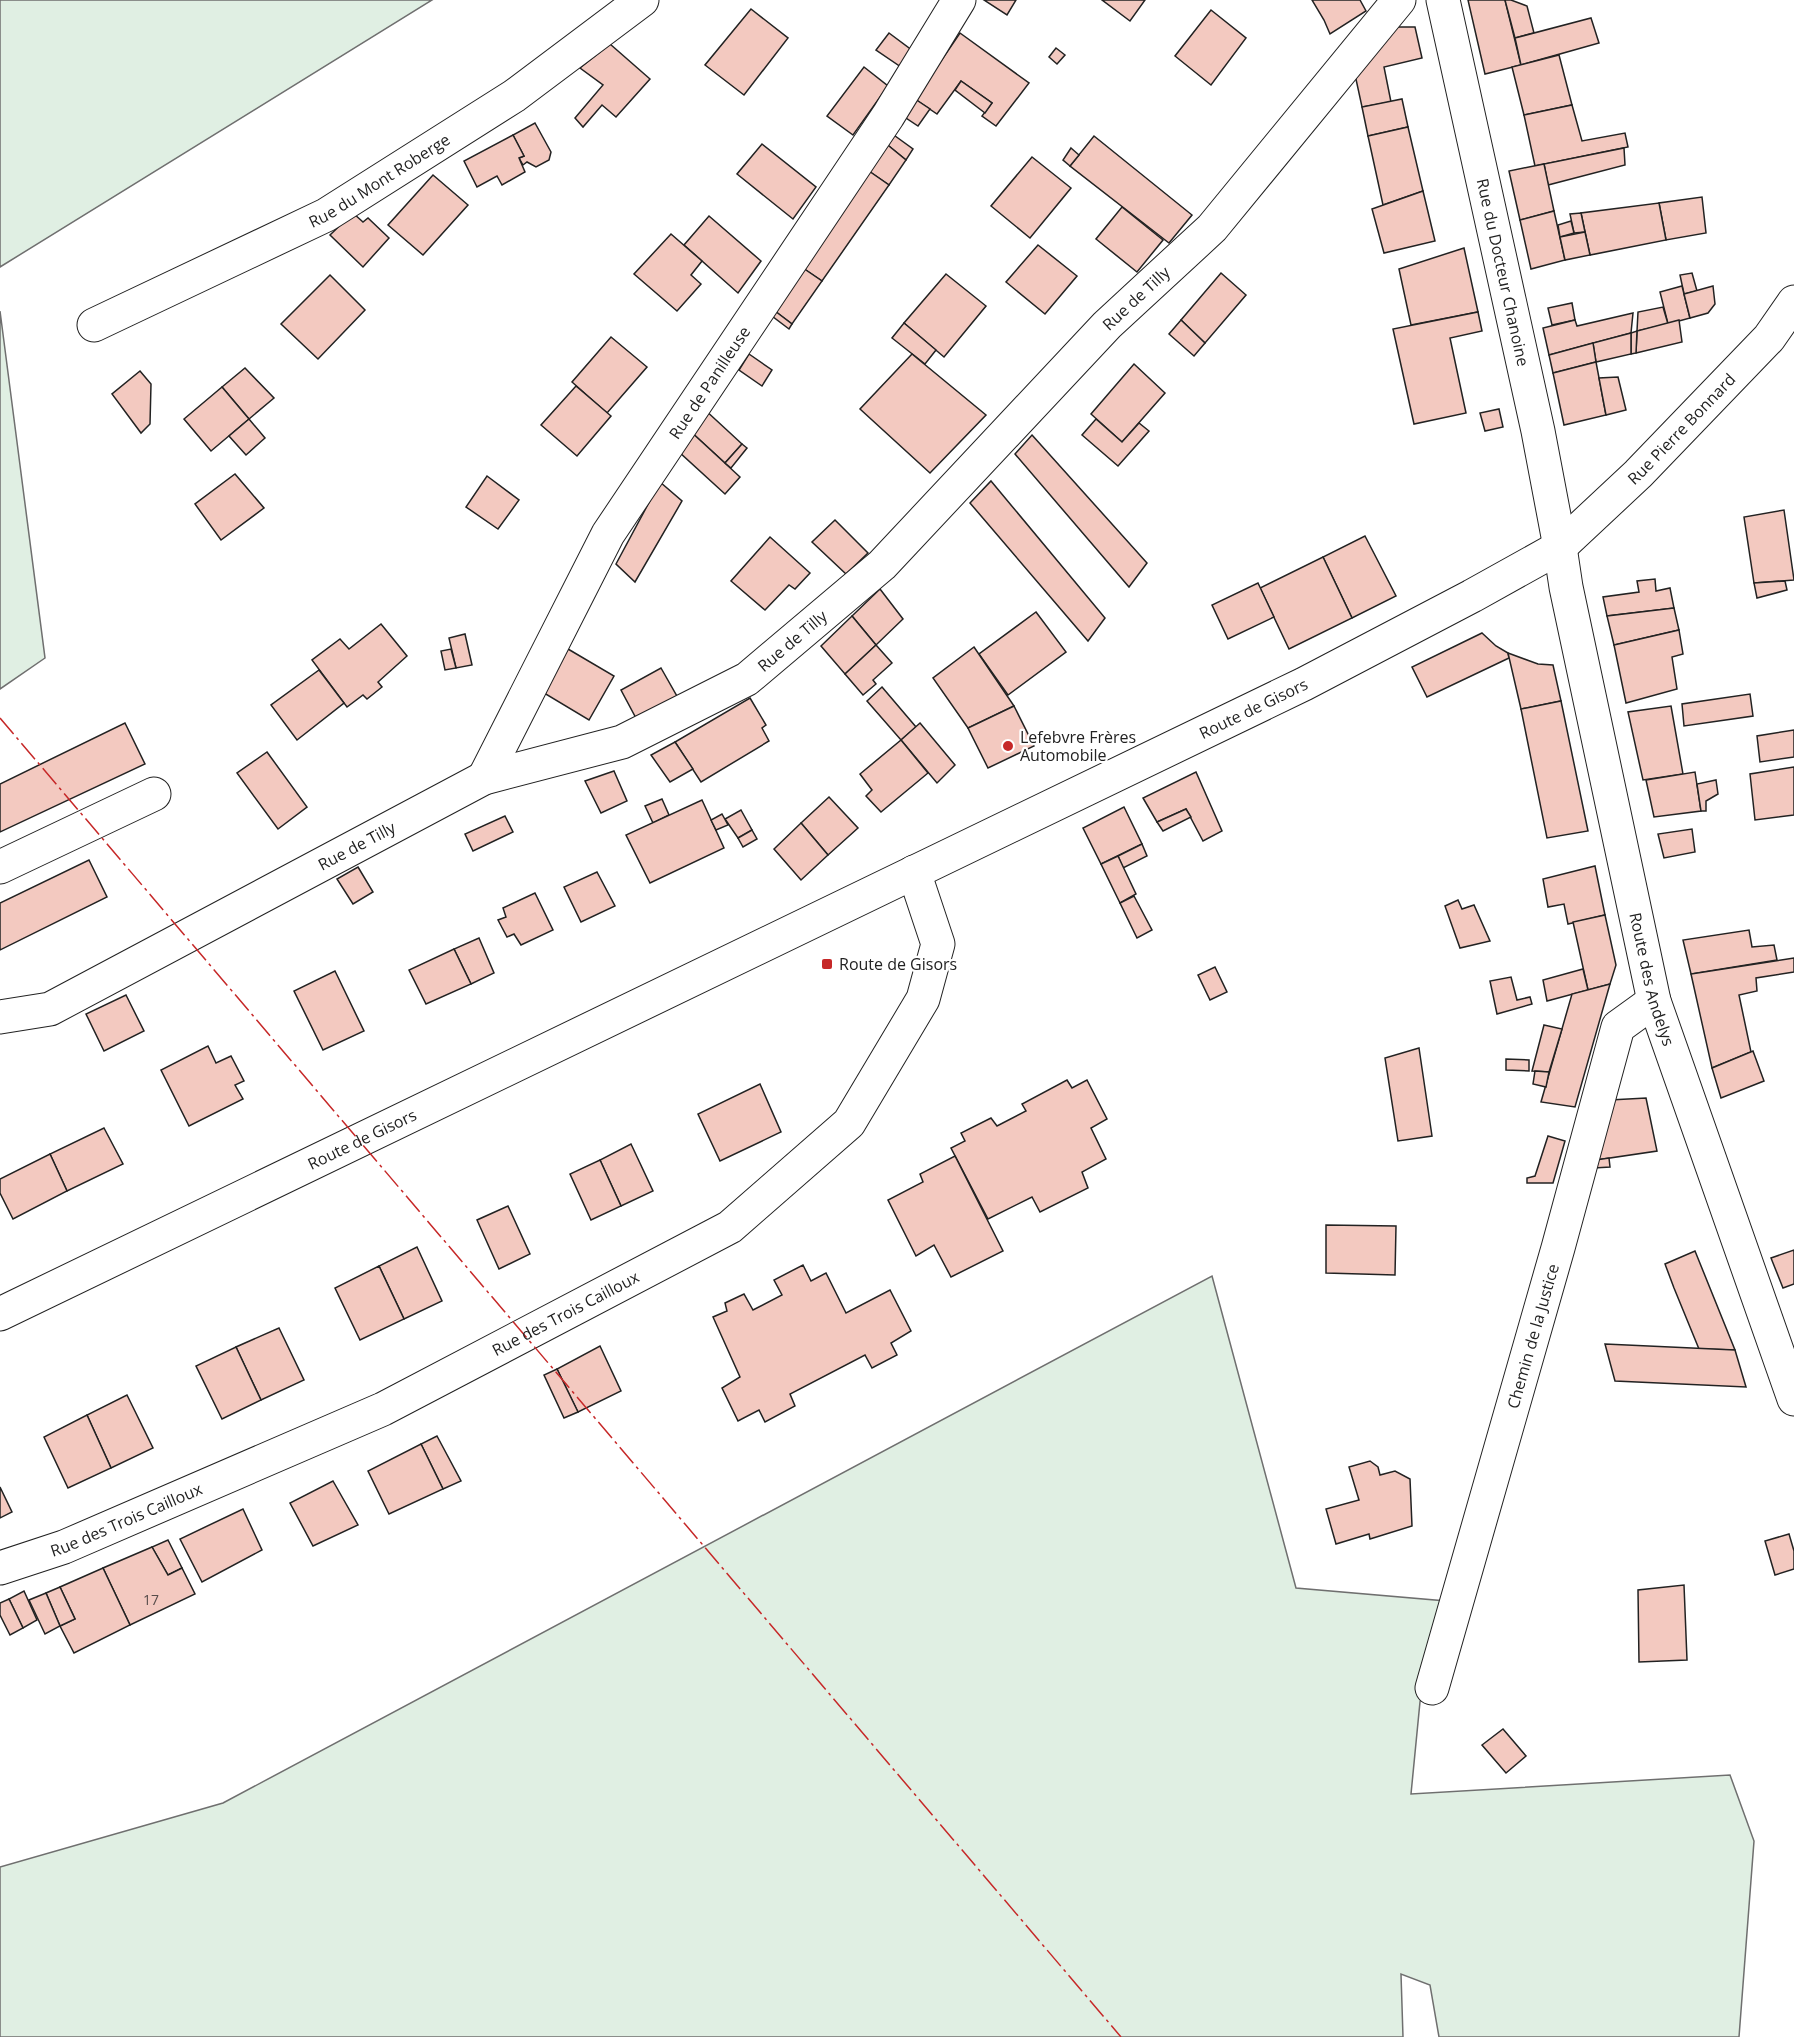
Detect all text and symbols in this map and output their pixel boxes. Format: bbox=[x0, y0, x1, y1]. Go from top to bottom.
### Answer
street label: Rue du Mont Roberge bbox=[305, 128, 454, 233]
street label: Rue du Docteur Chanoine bbox=[1472, 176, 1534, 368]
street label: Rue de Tilly bbox=[1097, 261, 1175, 335]
street label: Rue de Panilleuse bbox=[664, 322, 755, 443]
street label: Rue Pierre Bonnard bbox=[1623, 369, 1740, 489]
street label: Rue de Tilly bbox=[753, 604, 832, 677]
street label: Route de Gisors bbox=[1195, 673, 1311, 744]
place label: Lefebvre Frères Automobile bbox=[1020, 726, 1136, 766]
marker: Lefebvre Frères Automobile bbox=[1001, 739, 1015, 753]
street label: Rue de Tilly bbox=[314, 816, 400, 875]
street label: Route des Andelys bbox=[1624, 910, 1680, 1049]
place label: Route de Gisors bbox=[839, 953, 957, 975]
marker: Route de Gisors bbox=[820, 957, 834, 971]
street label: Route de Gisors bbox=[304, 1104, 420, 1175]
street label: Chemin de la Justice bbox=[1502, 1261, 1564, 1411]
street label: Rue des Trois Cailloux bbox=[488, 1265, 643, 1361]
street label: Rue des Trois Cailloux bbox=[47, 1477, 206, 1562]
house number: 17 bbox=[143, 1590, 159, 1609]

